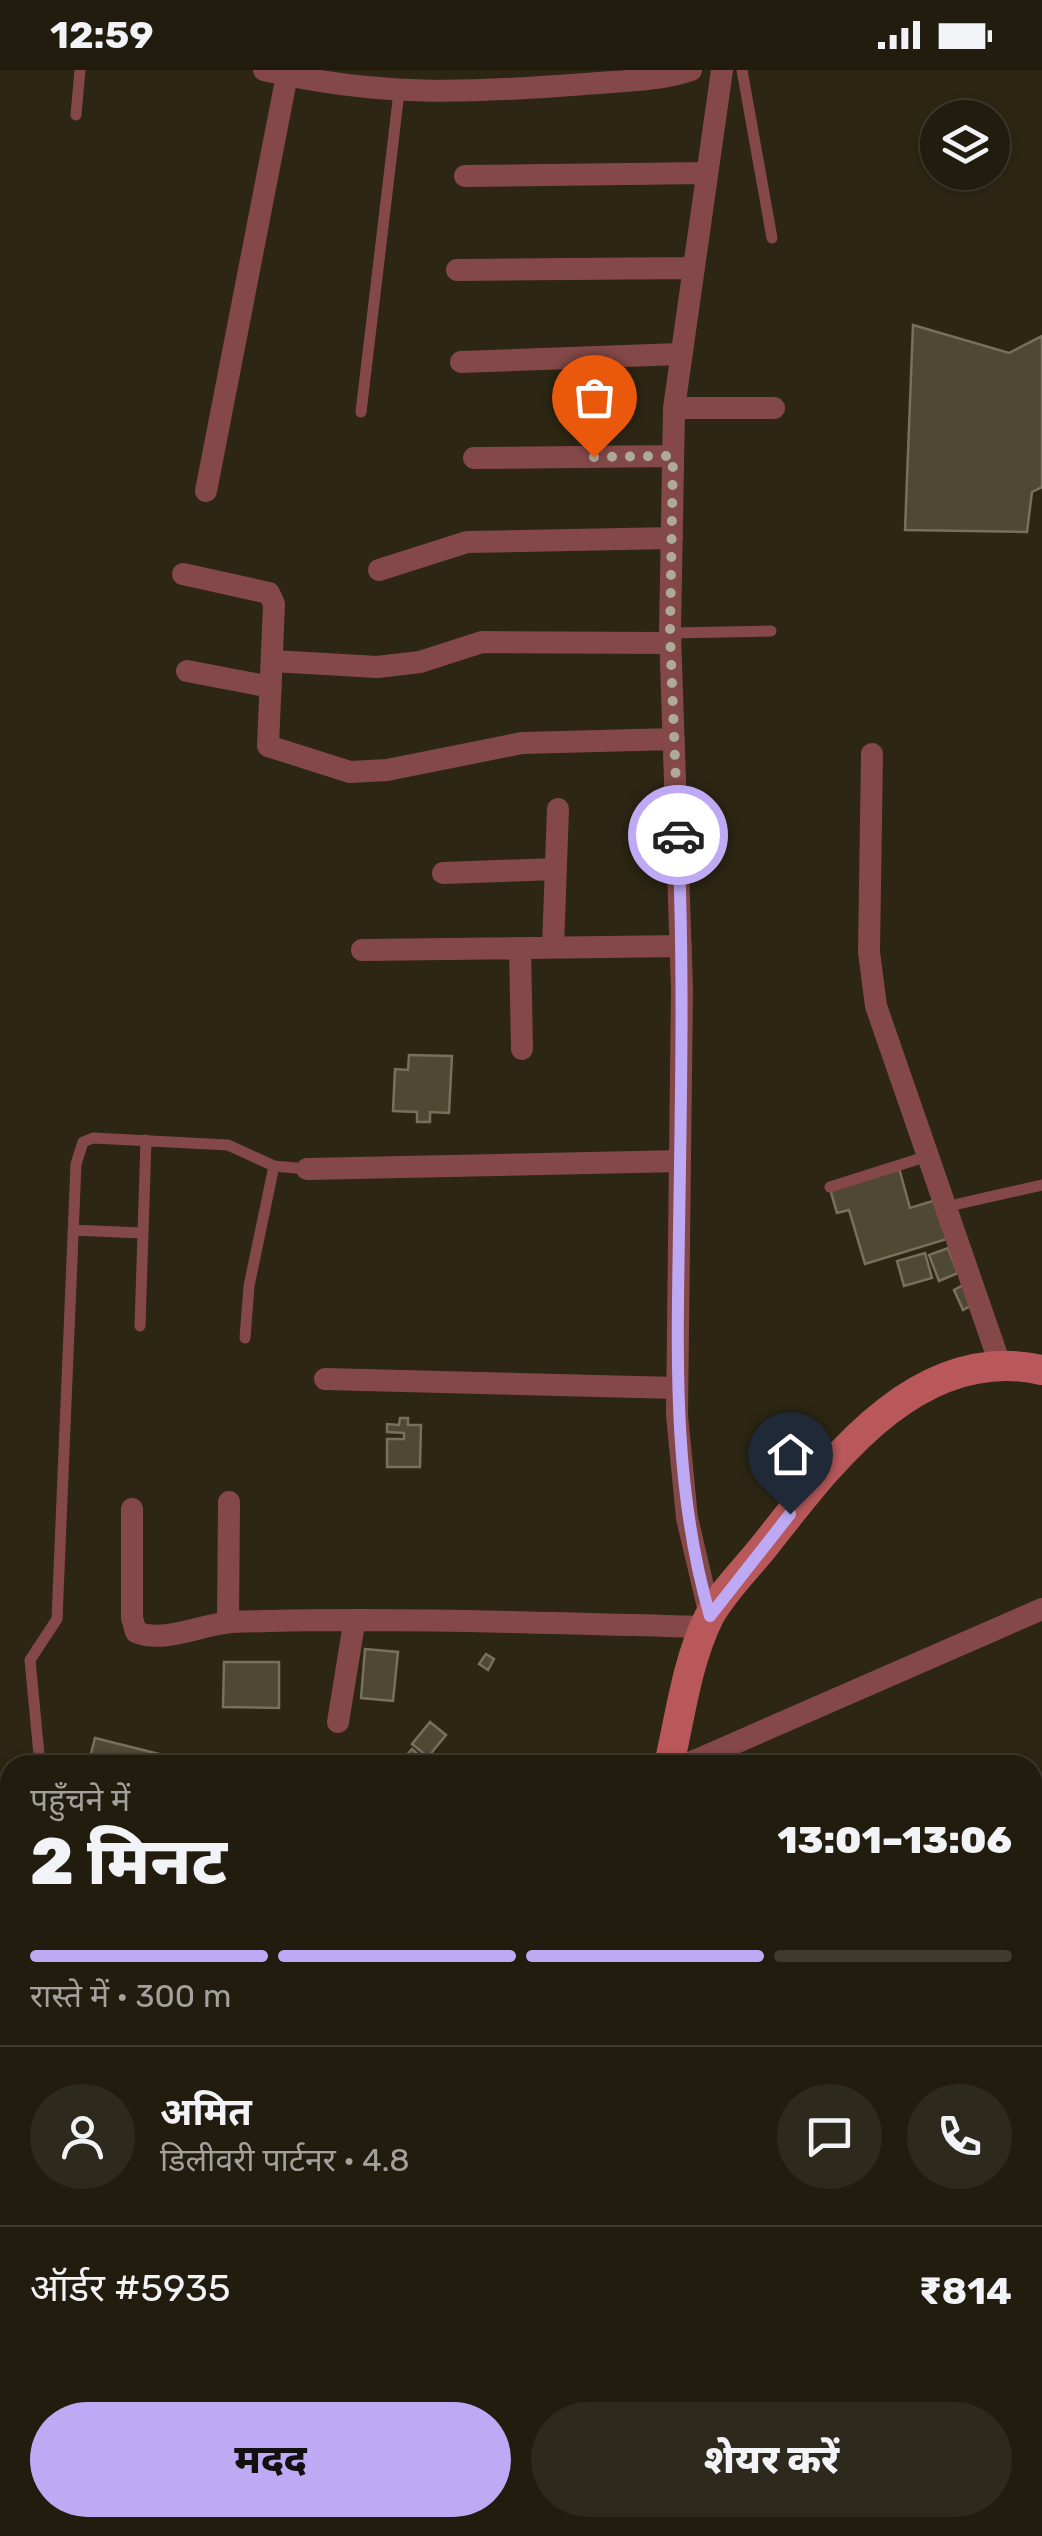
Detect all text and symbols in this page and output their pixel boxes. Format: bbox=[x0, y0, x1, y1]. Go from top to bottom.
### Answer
text: 12:59 bbox=[50, 12, 154, 58]
map controls bbox=[920, 100, 1010, 190]
button: layers bbox=[920, 100, 1010, 190]
pin bbox=[552, 355, 637, 458]
icon: bag bbox=[567, 370, 622, 425]
courier bbox=[628, 785, 728, 885]
icon: car bbox=[651, 808, 706, 863]
pin bbox=[748, 1412, 833, 1515]
icon: home bbox=[763, 1427, 818, 1482]
text: पहुँचने में bbox=[30, 1781, 130, 1819]
text: 13:01–13:06 bbox=[777, 1817, 1012, 1863]
text: 2 मिनट bbox=[30, 1823, 227, 1900]
text: रास्ते में · 300 m bbox=[30, 1977, 231, 2015]
button: person bbox=[30, 2084, 135, 2189]
button: chat bbox=[777, 2084, 882, 2189]
button: phone bbox=[907, 2084, 1012, 2189]
text: अमित bbox=[160, 2089, 252, 2135]
text: डिलीवरी पार्टनर · 4.8 bbox=[160, 2141, 410, 2179]
text: ऑर्डर #5935 bbox=[30, 2265, 230, 2311]
text: ₹814 bbox=[919, 2268, 1012, 2314]
button: मदद bbox=[30, 2402, 511, 2517]
button: शेयर करें bbox=[531, 2402, 1012, 2517]

